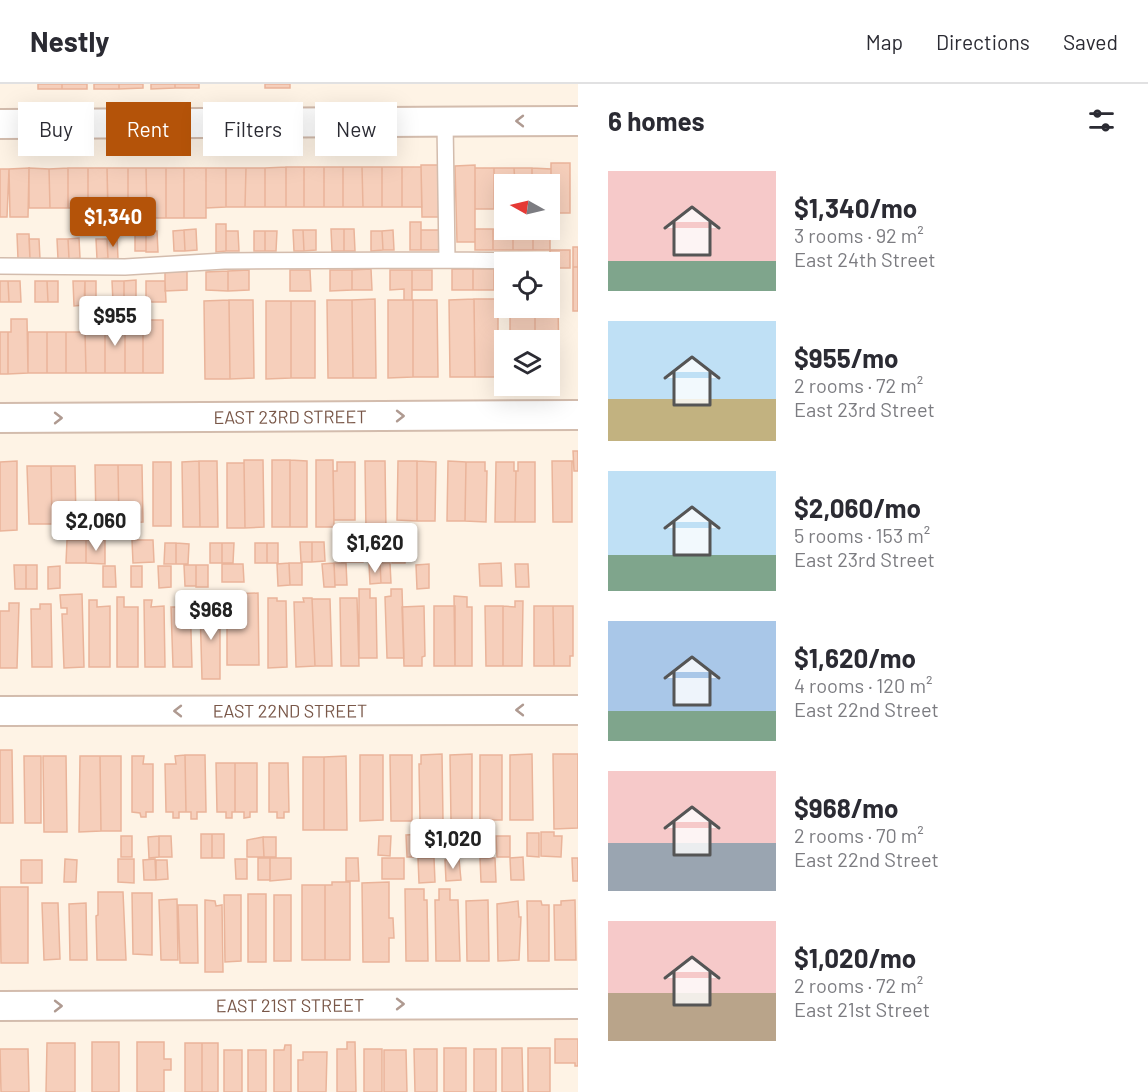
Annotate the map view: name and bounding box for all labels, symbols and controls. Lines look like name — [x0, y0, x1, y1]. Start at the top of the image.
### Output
text: Nestly — [30, 24, 109, 58]
text: Map — [866, 29, 903, 54]
text: Directions — [936, 29, 1030, 54]
text: Saved — [1063, 29, 1118, 54]
chip: Buy — [18, 102, 94, 156]
chip: Rent — [106, 102, 191, 156]
chip: Filters — [203, 102, 303, 156]
chip: New — [315, 102, 397, 156]
icon: filters — [1085, 104, 1118, 137]
text: 6 homes — [608, 105, 705, 136]
one-way arrow — [515, 115, 524, 127]
north arrow — [494, 174, 560, 240]
map controls — [494, 174, 560, 396]
text: $1,340/mo — [794, 192, 917, 223]
icon: home — [656, 195, 728, 267]
pin: $1,340 — [64, 197, 162, 248]
text: $1,340 — [84, 204, 142, 228]
text: 3 rooms · 92 m² — [794, 223, 924, 247]
text: East 24th Street — [794, 247, 936, 271]
button: locate — [494, 252, 560, 318]
pin: $955 — [79, 296, 151, 347]
text: $955 — [93, 303, 137, 327]
button: layers — [494, 330, 560, 396]
text: $955/mo — [794, 342, 898, 373]
icon: home — [656, 345, 728, 417]
text: 2 rooms · 72 m² — [794, 373, 923, 397]
text: East 23rd Street — [794, 397, 935, 421]
street label: EAST 23RD STREET — [213, 405, 367, 428]
one-way arrow — [396, 410, 405, 422]
one-way arrow — [54, 412, 63, 424]
text: $2,060/mo — [794, 492, 921, 523]
icon: home — [656, 495, 728, 567]
pin: $2,060 — [47, 501, 145, 552]
text: $2,060 — [66, 508, 126, 532]
pin: $1,620 — [326, 523, 424, 574]
text: 5 rooms · 153 m² — [794, 523, 930, 547]
text: $1,620 — [346, 530, 404, 554]
text: East 23rd Street — [794, 547, 935, 571]
pin: $968 — [175, 590, 247, 641]
text: $968 — [189, 597, 233, 621]
text: $1,620/mo — [794, 642, 916, 673]
icon: home — [656, 645, 728, 717]
text: 4 rooms · 120 m² — [794, 673, 932, 697]
text: East 22nd Street — [794, 697, 939, 721]
street label: EAST 22ND STREET — [213, 699, 367, 722]
one-way arrow — [515, 704, 524, 716]
one-way arrow — [173, 705, 182, 717]
text: $968/mo — [794, 792, 898, 823]
icon: home — [656, 795, 728, 867]
pin: $1,020 — [404, 819, 502, 870]
text: 2 rooms · 70 m² — [794, 823, 924, 847]
text: $1,020 — [424, 826, 482, 850]
text: East 22nd Street — [794, 847, 939, 871]
text: $1,020/mo — [794, 942, 916, 973]
icon: home — [656, 945, 728, 1017]
text: 2 rooms · 72 m² — [794, 973, 923, 997]
street label: EAST 21ST STREET — [216, 994, 364, 1016]
text: East 21st Street — [794, 997, 930, 1021]
one-way arrow — [396, 998, 405, 1010]
one-way arrow — [54, 1000, 63, 1012]

